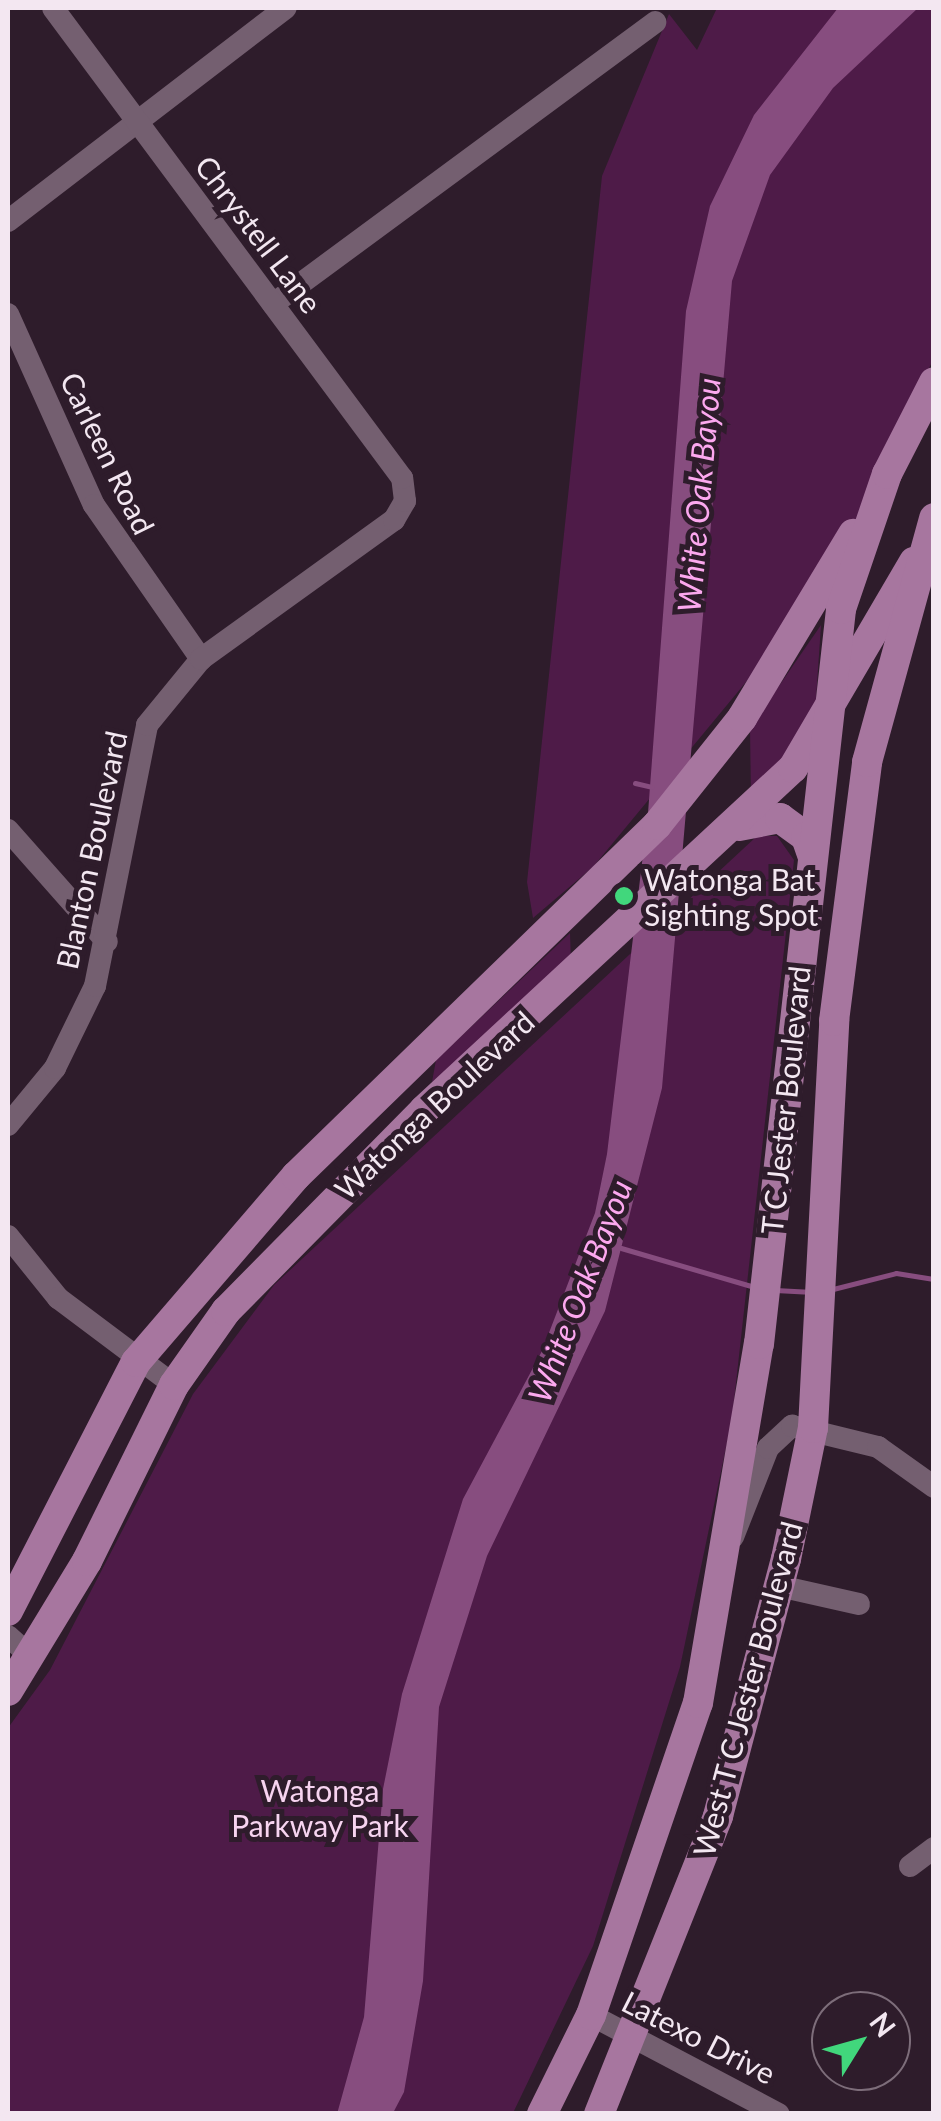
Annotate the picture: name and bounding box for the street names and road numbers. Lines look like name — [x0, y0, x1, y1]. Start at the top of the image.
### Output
street label: Chrystell Lane — [188, 148, 330, 320]
street label: Carleen Road — [53, 366, 163, 540]
street label: Blanton Boulevard — [48, 728, 134, 972]
street label: T C Jester Boulevard — [753, 963, 817, 1237]
street label: Watonga Boulevard — [327, 1003, 541, 1207]
street label: West T C Jester Boulevard — [685, 1516, 809, 1862]
street label: Latexo Drive — [616, 1983, 782, 2091]

